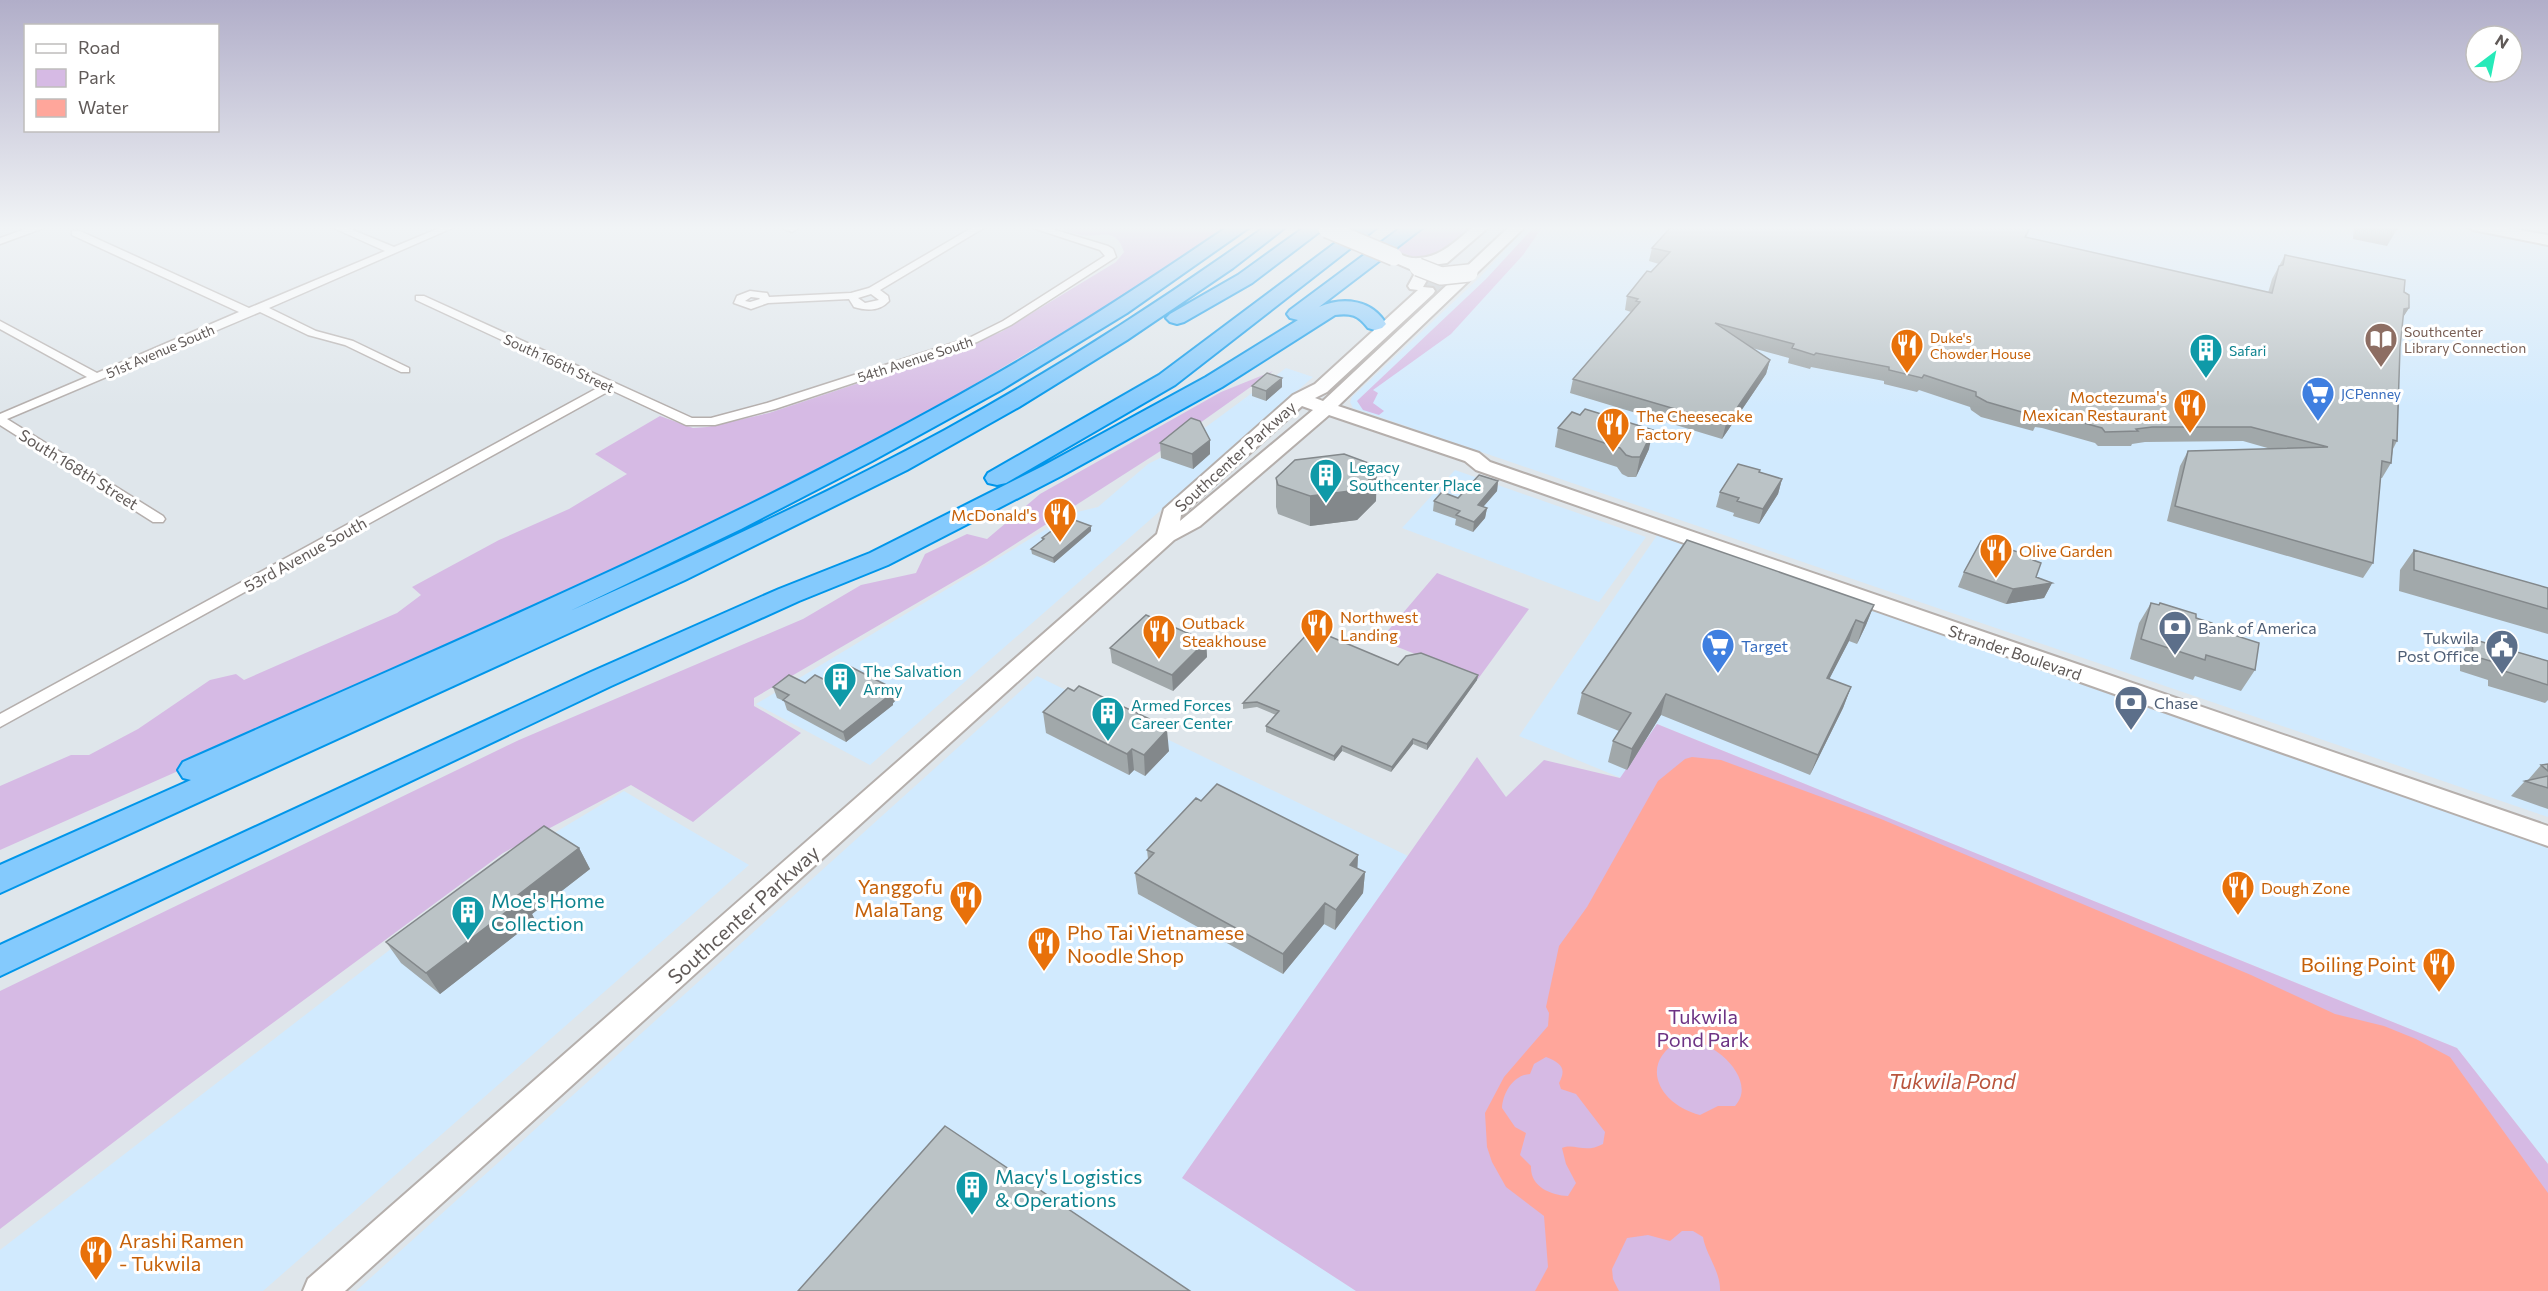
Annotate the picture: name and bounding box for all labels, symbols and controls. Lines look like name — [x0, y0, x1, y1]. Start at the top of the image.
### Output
legend — [24, 24, 219, 132]
north arrow — [2464, 24, 2524, 84]
text: N — [2492, 30, 2512, 52]
text: Road — [78, 36, 120, 58]
text: Park — [78, 66, 116, 88]
text: Water — [78, 96, 129, 118]
street label: 51st Avenue South — [103, 320, 217, 382]
library icon: Southcenter Library Connection — [2363, 321, 2399, 368]
place label: Southcenter Library Connection — [2404, 323, 2526, 356]
restaurant icon: Duke's Chowder House — [1889, 327, 1925, 374]
place label: Duke's Chowder House — [1930, 329, 2031, 362]
street label: South 166th Street — [501, 330, 617, 396]
street label: 54th Avenue South — [855, 332, 975, 386]
building icon: Safari — [2188, 332, 2224, 379]
place label: Safari — [2229, 342, 2266, 359]
supermarket icon: JCPenney — [2300, 375, 2336, 422]
place label: JCPenney — [2341, 385, 2401, 402]
place label: Moctezuma's Mexican Restaurant — [2022, 387, 2167, 424]
restaurant icon: Moctezuma's Mexican Restaurant — [2172, 387, 2208, 434]
street label: Southcenter Parkway — [1171, 397, 1299, 515]
restaurant icon: The Cheesecake Factory — [1595, 406, 1631, 453]
place label: The Cheesecake Factory — [1636, 406, 1753, 443]
street label: South 168th Street — [16, 425, 142, 514]
building icon: Legacy Southcenter Place — [1308, 457, 1344, 504]
place label: Legacy Southcenter Place — [1349, 457, 1481, 494]
restaurant icon: McDonald's — [1042, 496, 1078, 543]
place label: McDonald's — [951, 505, 1037, 524]
street label: 53rd Avenue South — [241, 513, 369, 595]
restaurant icon: Olive Garden — [1978, 532, 2014, 579]
place label: Olive Garden — [2019, 541, 2113, 560]
restaurant icon: Northwest Landing — [1299, 607, 1335, 654]
place label: Northwest Landing — [1340, 607, 1419, 644]
bank icon: Bank of America — [2157, 609, 2193, 656]
restaurant icon: Outback Steakhouse — [1141, 613, 1177, 660]
place label: Outback Steakhouse — [1182, 613, 1267, 650]
place label: Bank of America — [2198, 618, 2317, 637]
street label: Strander Boulevard — [1946, 620, 2084, 684]
supermarket icon: Target — [1700, 627, 1736, 674]
place label: Tukwila Post Office — [2397, 628, 2479, 665]
public building icon: Tukwila Post Office — [2484, 628, 2520, 675]
place label: Target — [1741, 636, 1788, 655]
building icon: The Salvation Army — [822, 661, 858, 708]
place label: The Salvation Army — [863, 661, 962, 698]
bank icon: Chase — [2113, 684, 2149, 731]
place label: Chase — [2154, 693, 2198, 712]
building icon: Armed Forces Career Center — [1090, 695, 1126, 742]
place label: Armed Forces Career Center — [1131, 695, 1233, 732]
street label: Southcenter Parkway — [662, 840, 824, 988]
restaurant icon: Dough Zone — [2220, 869, 2256, 916]
place label: Yanggofu MalaTang — [854, 874, 943, 921]
place label: Dough Zone — [2261, 878, 2350, 897]
restaurant icon: Yanggofu MalaTang — [948, 879, 984, 926]
place label: Moe's Home Collection — [491, 888, 605, 935]
building icon: Moe's Home Collection — [450, 894, 486, 941]
place label: Pho Tai Vietnamese Noodle Shop — [1067, 920, 1244, 967]
restaurant icon: Pho Tai Vietnamese Noodle Shop — [1026, 925, 1062, 972]
restaurant icon: Boiling Point — [2421, 946, 2457, 993]
place label: Boiling Point — [2301, 952, 2416, 976]
park label: Tukwila Pond Park — [1657, 1004, 1750, 1051]
water label: Tukwila Pond — [1889, 1068, 2016, 1093]
place label: Macy's Logistics & Operations — [995, 1164, 1142, 1211]
building icon: Macy's Logistics & Operations — [954, 1169, 990, 1216]
place label: Arashi Ramen - Tukwila — [119, 1228, 244, 1275]
restaurant icon: Arashi Ramen - Tukwila — [78, 1234, 114, 1281]

